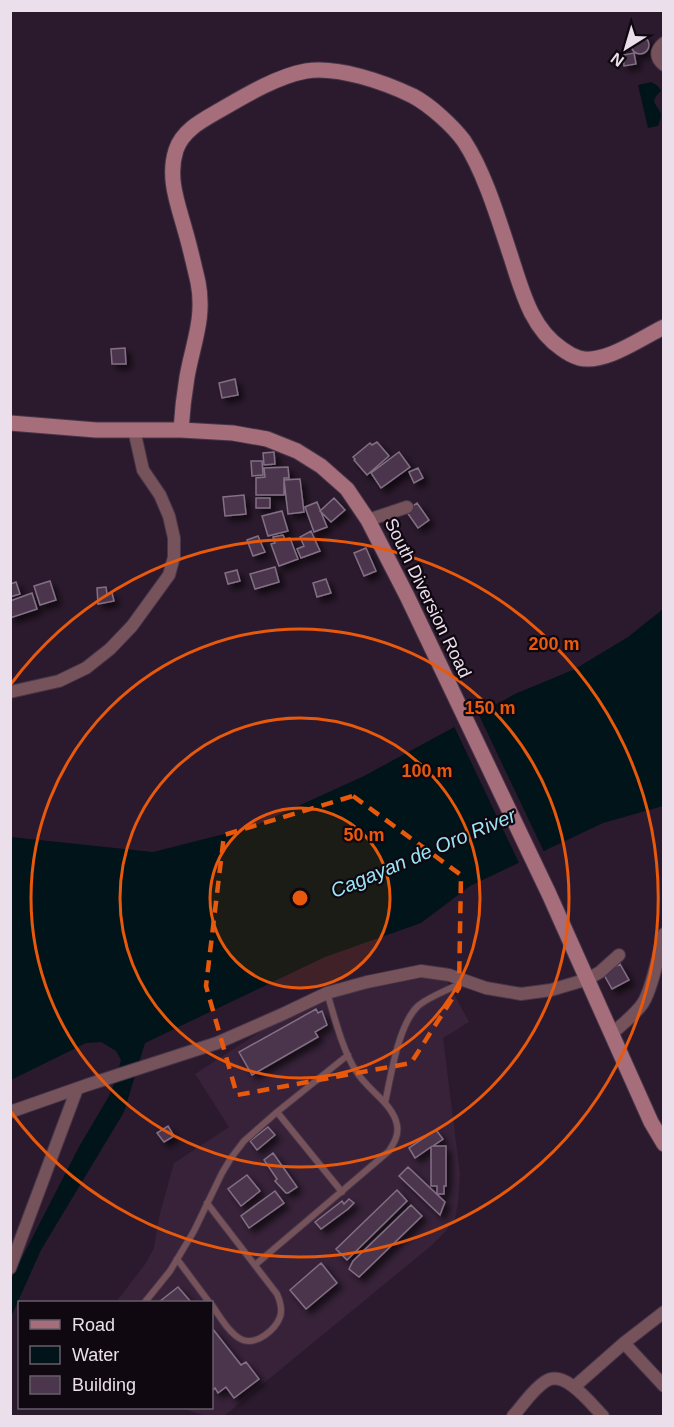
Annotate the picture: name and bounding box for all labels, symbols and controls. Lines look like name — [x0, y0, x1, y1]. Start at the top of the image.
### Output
north arrow — [596, 18, 656, 78]
text: N — [608, 49, 627, 70]
street label: South Diversion Road — [381, 515, 475, 681]
text: 200 m — [528, 634, 580, 654]
text: 150 m — [464, 698, 516, 718]
text: 100 m — [401, 761, 453, 781]
water label: Cagayan de Oro River — [327, 803, 520, 902]
text: 50 m — [343, 825, 385, 845]
centre of rings — [290, 888, 310, 908]
legend — [18, 1301, 213, 1409]
text: Road — [72, 1315, 115, 1335]
text: Water — [72, 1345, 119, 1365]
text: Building — [72, 1375, 136, 1395]

